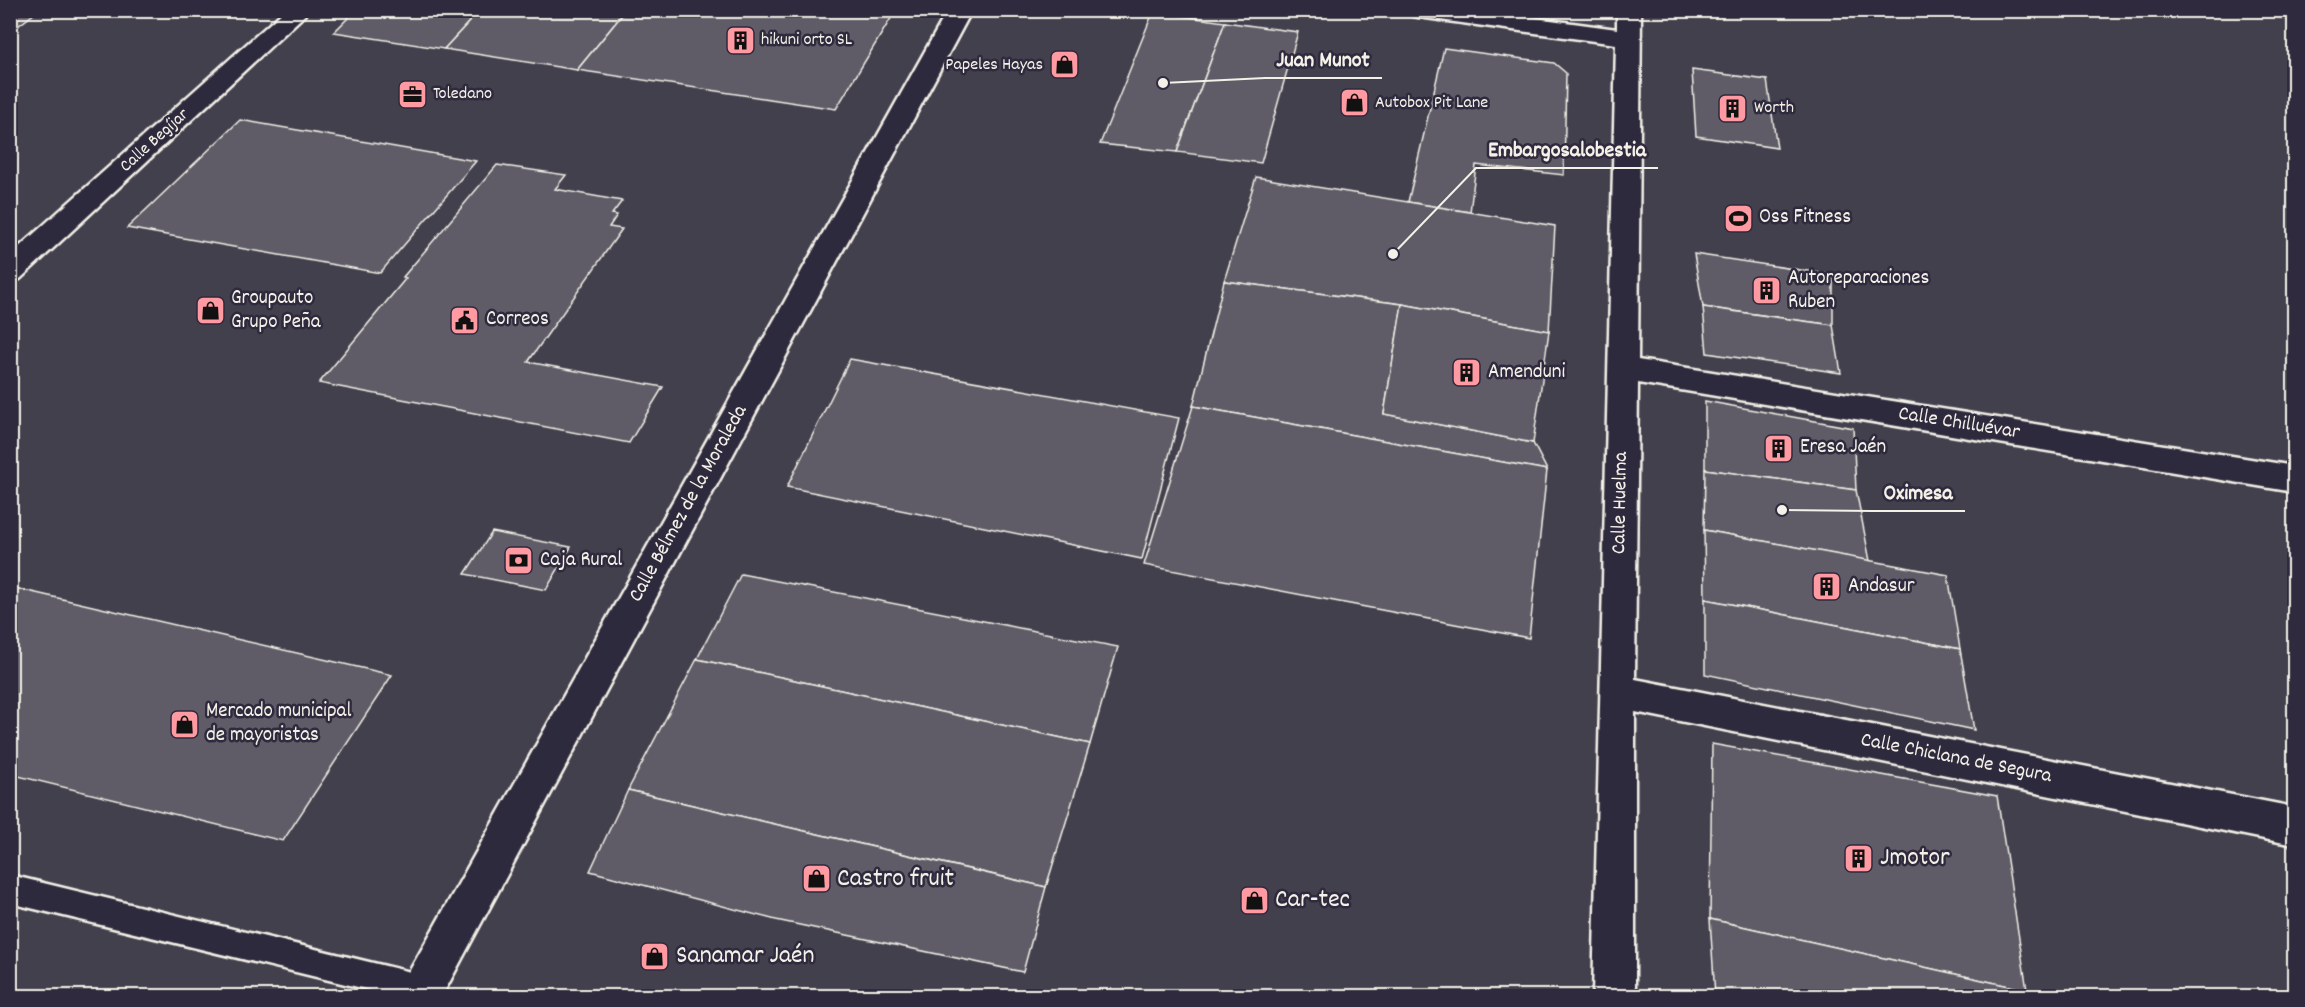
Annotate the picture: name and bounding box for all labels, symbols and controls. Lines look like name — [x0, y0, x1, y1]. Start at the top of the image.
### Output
building icon: hikuni orto SL — [724, 24, 756, 56]
place label: hikuni orto SL — [761, 28, 853, 53]
callout: Juan Munot — [1265, 38, 1382, 78]
text: Juan Munot — [1276, 46, 1371, 77]
shop icon: Papeles Hayas — [1048, 49, 1080, 81]
place label: Papeles Hayas — [945, 53, 1043, 78]
office icon: Toledano — [396, 78, 428, 110]
place label: Toledano — [433, 82, 492, 107]
shop icon: Autobox Pit Lane — [1338, 87, 1370, 119]
place label: Autobox Pit Lane — [1375, 91, 1488, 116]
building icon: Worth — [1717, 92, 1749, 124]
place label: Worth — [1754, 96, 1794, 121]
street label: Calle Begíjar — [115, 103, 195, 179]
callout: Embargosalobestia — [1476, 128, 1658, 168]
text: Embargosalobestia — [1488, 136, 1647, 167]
sports icon: Oss Fitness — [1722, 202, 1754, 234]
place label: Oss Fitness — [1759, 203, 1851, 233]
place label: Autoreparaciones Ruben — [1788, 264, 1929, 318]
building icon: Autoreparaciones Ruben — [1751, 275, 1783, 307]
place label: Groupauto Grupo Peña — [231, 284, 322, 338]
shop icon: Groupauto Grupo Peña — [194, 295, 226, 327]
public building icon: Correos — [449, 304, 481, 336]
place label: Correos — [486, 305, 549, 335]
building icon: Amenduni — [1451, 357, 1483, 389]
place label: Amenduni — [1488, 358, 1565, 388]
street label: Calle Bélmez de la Moraleda — [622, 399, 756, 608]
street label: Calle Chilluévar — [1896, 400, 2022, 448]
building icon: Eresa Jaén — [1763, 432, 1795, 464]
place label: Eresa Jaén — [1800, 433, 1886, 463]
street label: Calle Huelma — [1605, 450, 1637, 555]
callout: Oximesa — [1872, 471, 1965, 511]
text: Oximesa — [1883, 479, 1953, 510]
bank icon: Caja Rural — [503, 545, 535, 577]
place label: Caja Rural — [540, 546, 622, 576]
building icon: Andasur — [1811, 571, 1843, 603]
place label: Andasur — [1848, 572, 1915, 602]
place label: Mercado municipal de mayoristas — [206, 697, 351, 751]
shop icon: Mercado municipal de mayoristas — [169, 708, 201, 740]
street label: Calle Chiclana de Segura — [1858, 726, 2055, 792]
place label: Jmotor — [1880, 840, 1950, 877]
building icon: Jmotor — [1843, 842, 1875, 874]
place label: Castro fruit — [837, 861, 955, 898]
shop icon: Castro fruit — [800, 863, 832, 895]
place label: Car-tec — [1275, 882, 1350, 919]
shop icon: Car-tec — [1238, 884, 1270, 916]
place label: Sanamar Jaén — [676, 938, 814, 975]
shop icon: Sanamar Jaén — [639, 940, 671, 972]

